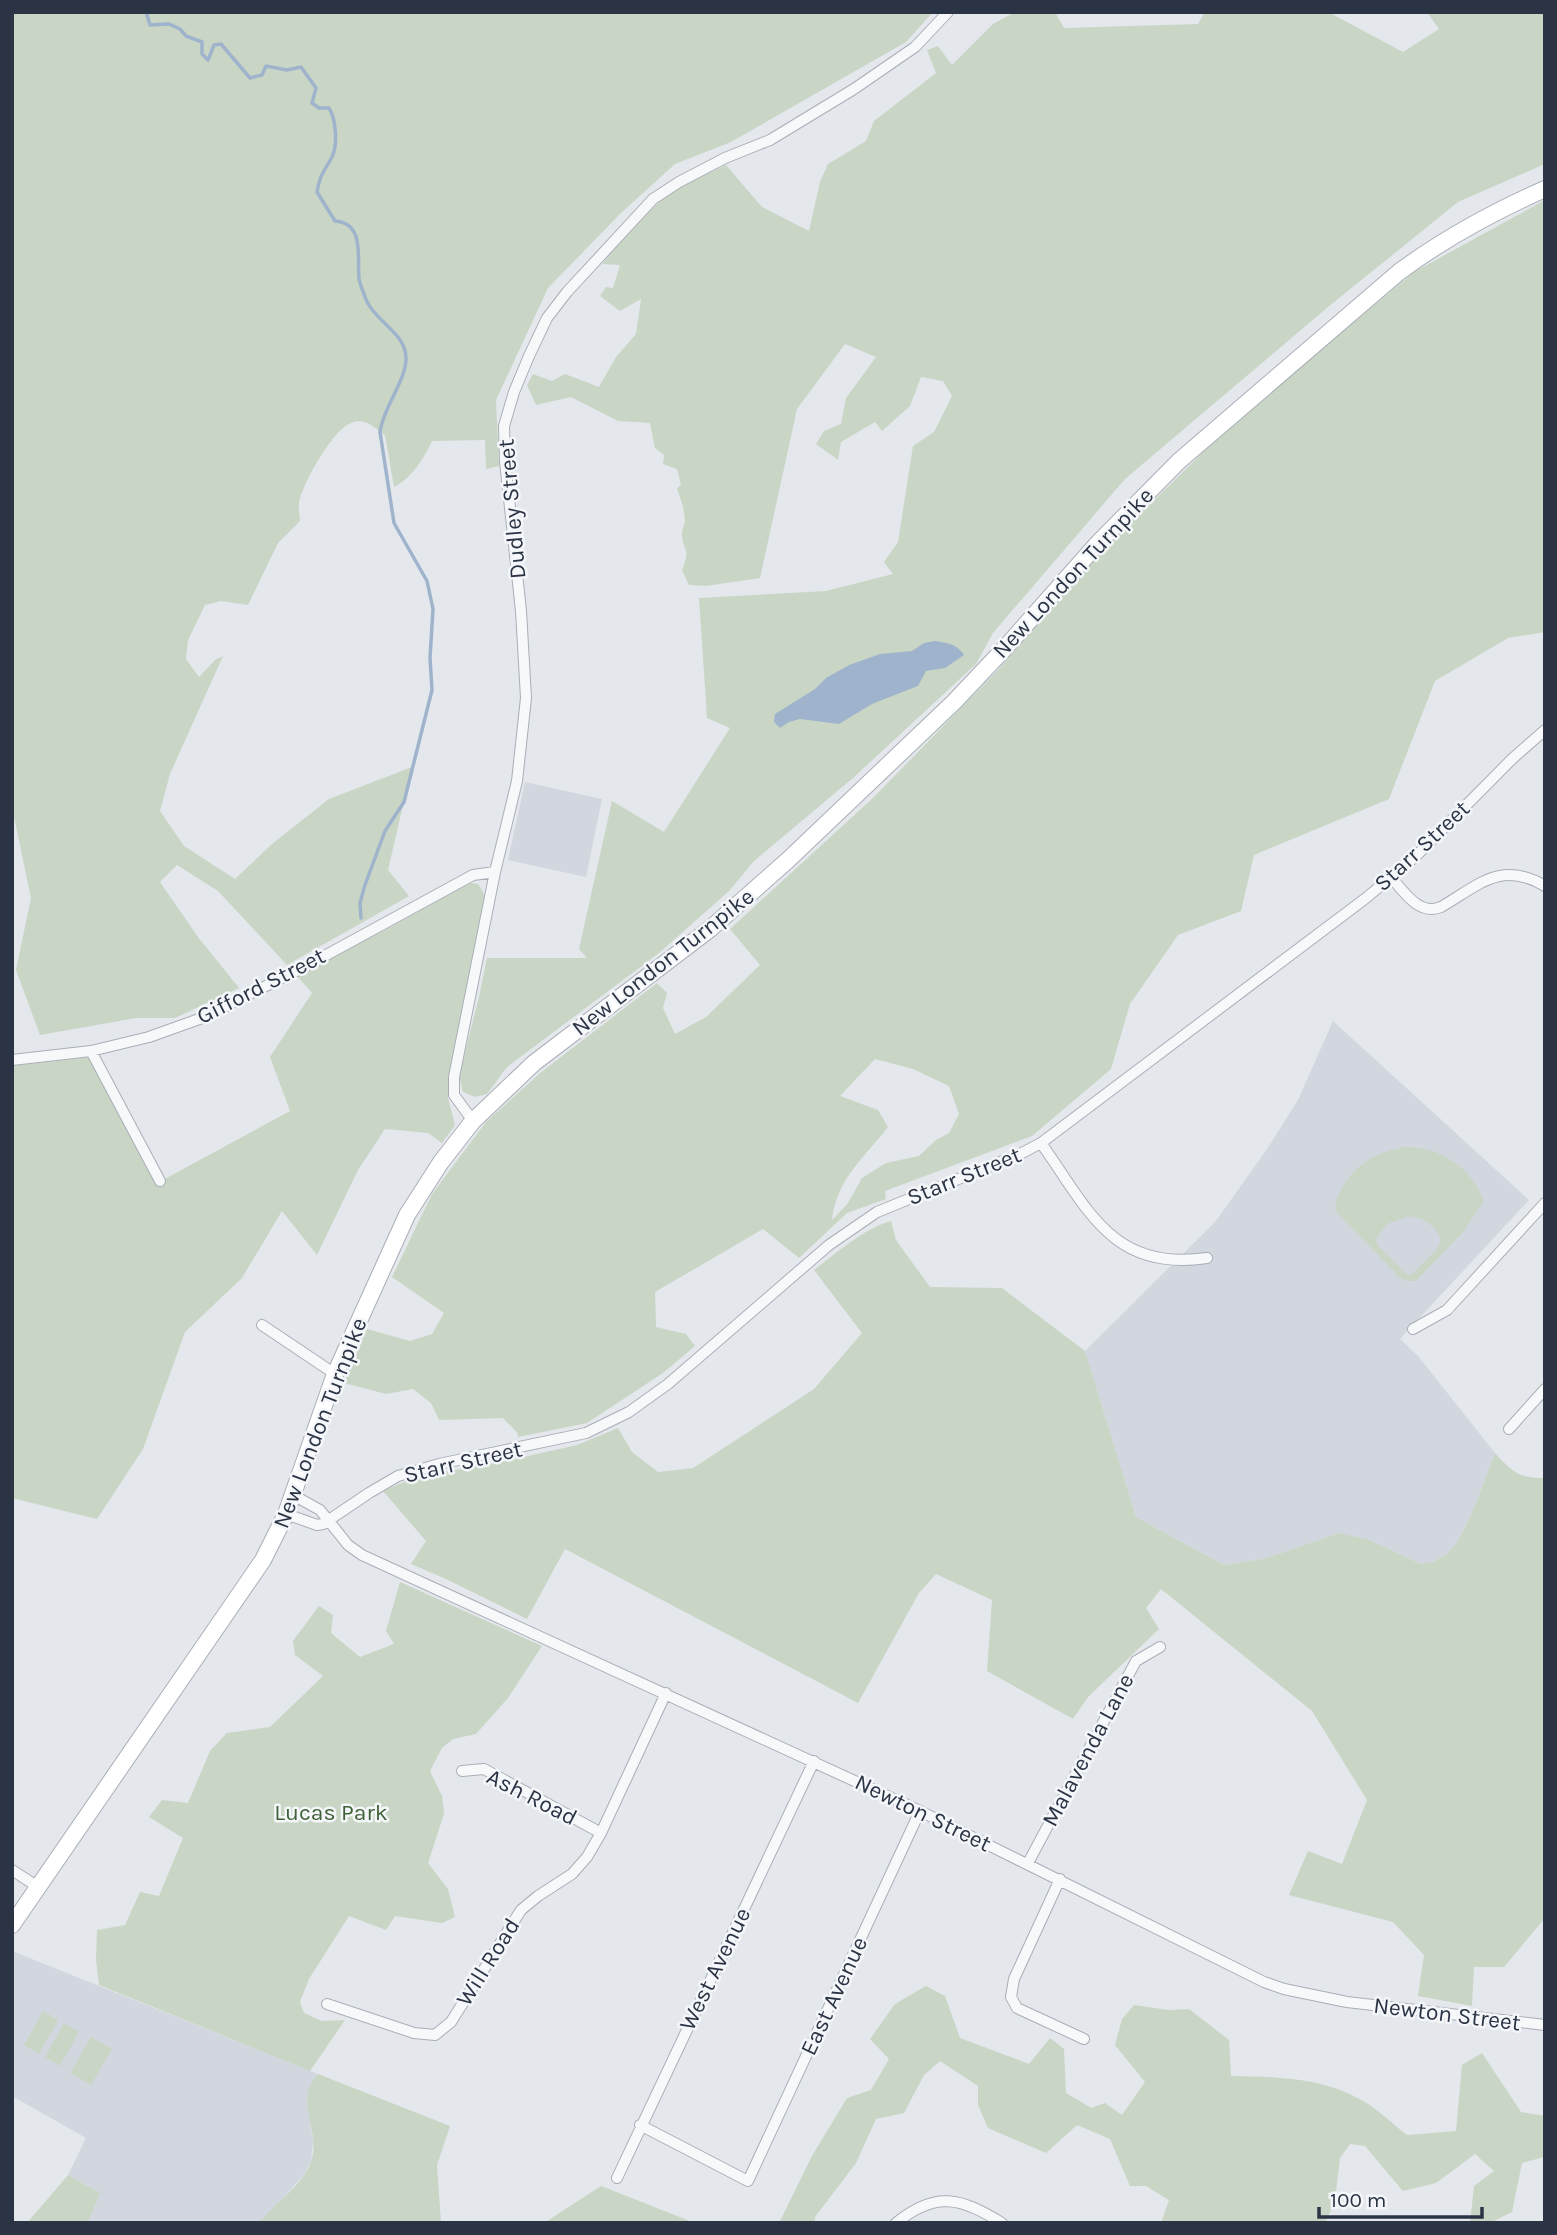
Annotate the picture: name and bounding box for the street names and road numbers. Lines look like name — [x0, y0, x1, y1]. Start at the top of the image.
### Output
street label: Dudley Street — [492, 438, 532, 580]
street label: New London Turnpike — [987, 482, 1159, 664]
street label: Starr Street — [1369, 795, 1476, 897]
street label: New London Turnpike — [567, 883, 759, 1041]
street label: Gifford Street — [192, 942, 330, 1030]
street label: Starr Street — [903, 1141, 1025, 1211]
street label: New London Turnpike — [267, 1314, 373, 1532]
street label: Starr Street — [401, 1435, 525, 1489]
street label: Malavenda Lane — [1036, 1669, 1140, 1831]
street label: Ash Road — [482, 1763, 582, 1831]
street label: Newton Street — [851, 1768, 996, 1858]
street label: West Avenue — [674, 1903, 756, 2035]
street label: Will Road — [450, 1913, 526, 2011]
street label: East Avenue — [795, 1933, 873, 2059]
street label: Newton Street — [1372, 1992, 1522, 2036]

